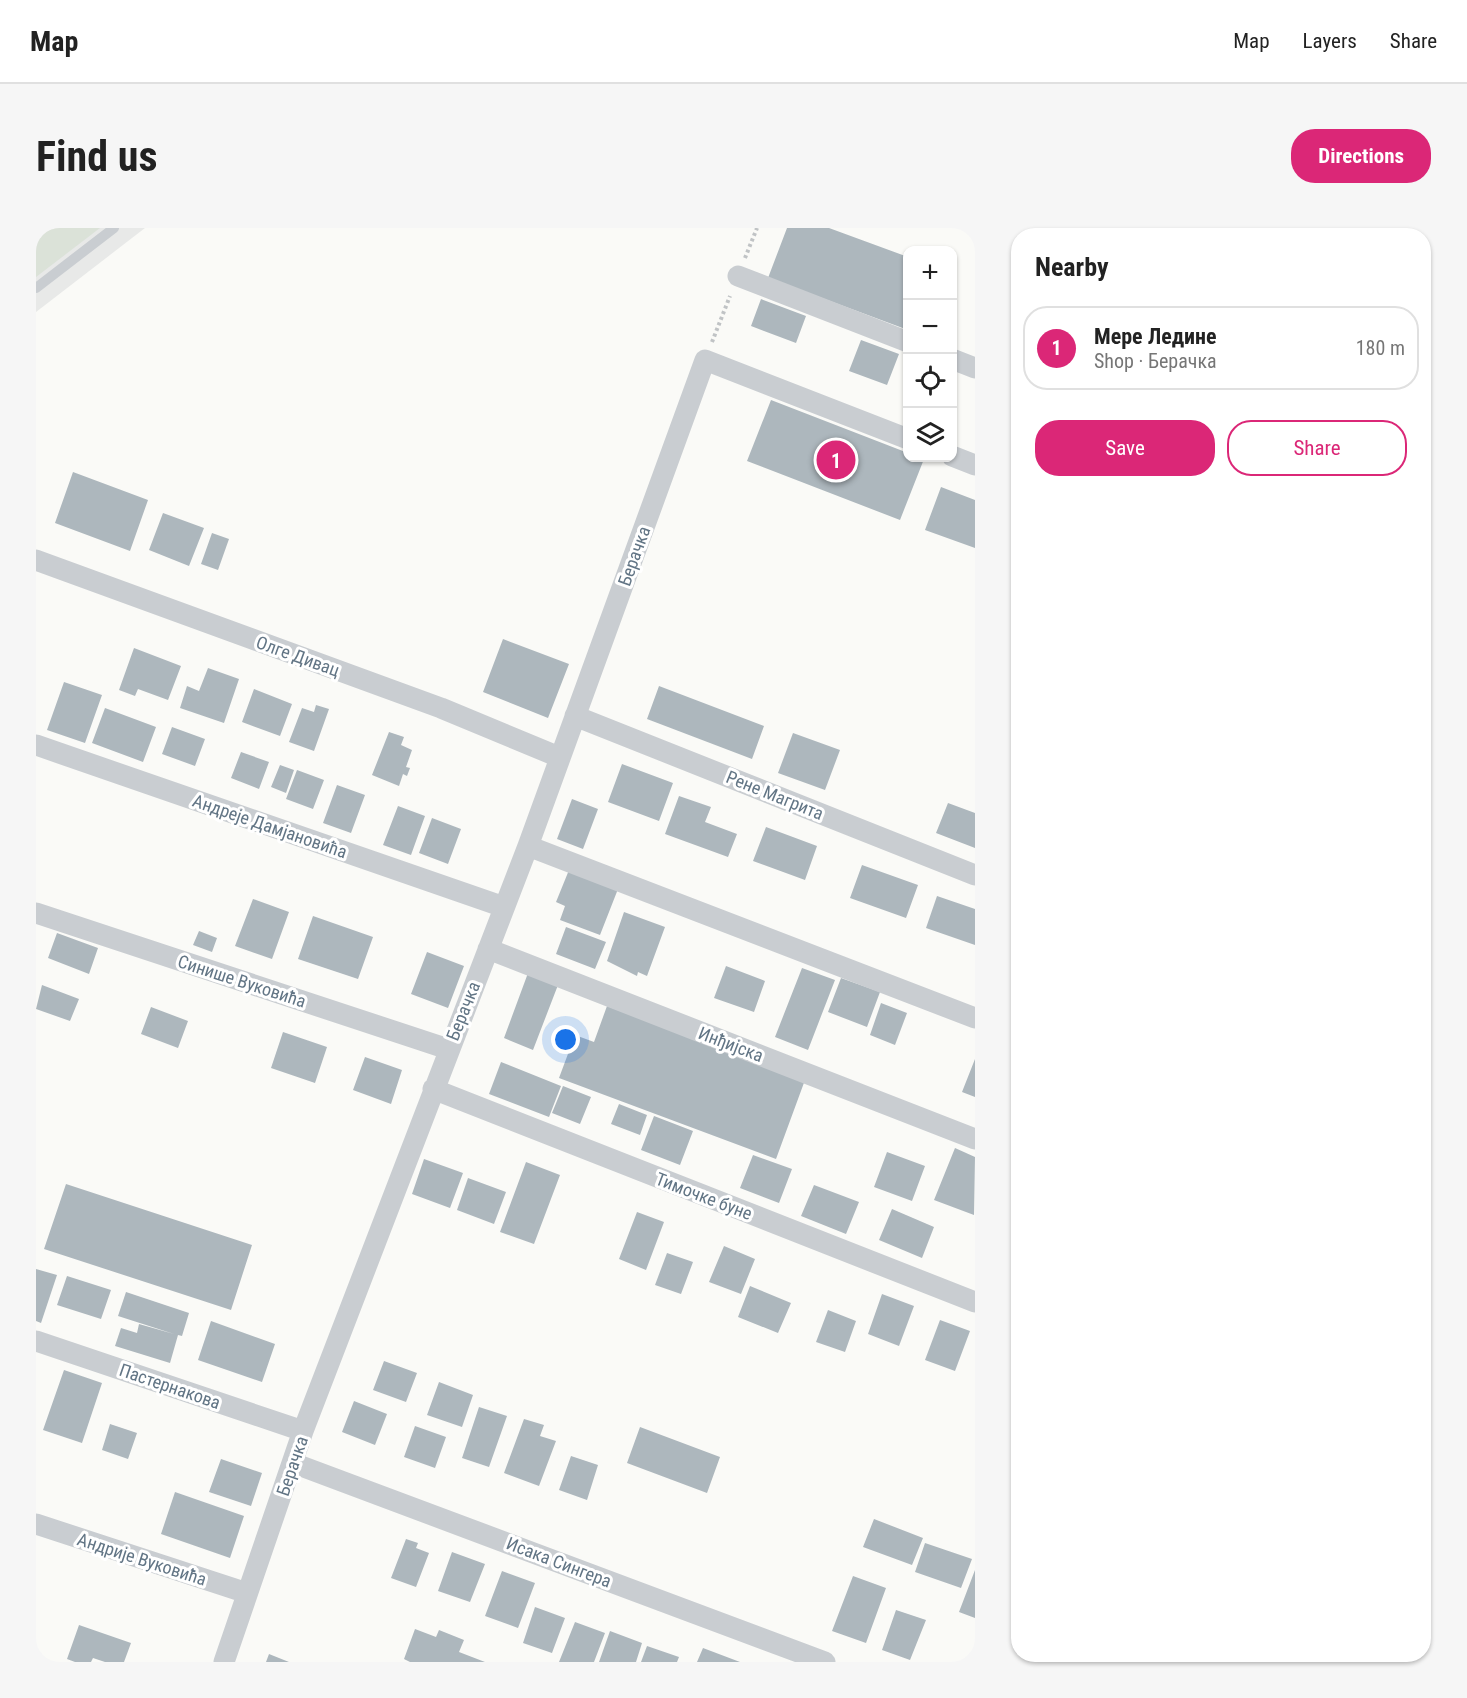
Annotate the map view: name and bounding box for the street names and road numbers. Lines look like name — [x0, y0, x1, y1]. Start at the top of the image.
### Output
street label: Берачка — [614, 523, 654, 589]
street label: Олге Дивац — [253, 631, 343, 681]
street label: Рене Магрита — [723, 766, 827, 824]
street label: Андреје Дамјановића — [190, 790, 350, 862]
street label: Синише Вуковића — [175, 950, 309, 1012]
street label: Берачка — [442, 978, 484, 1044]
street label: Инђијска — [696, 1022, 766, 1066]
street label: Тимочке буне — [653, 1168, 755, 1224]
street label: Пастернакова — [117, 1359, 223, 1413]
street label: Берачка — [272, 1433, 312, 1499]
street label: Андрије Вуковића — [75, 1528, 209, 1590]
street label: Исака Сингера — [504, 1532, 614, 1592]

